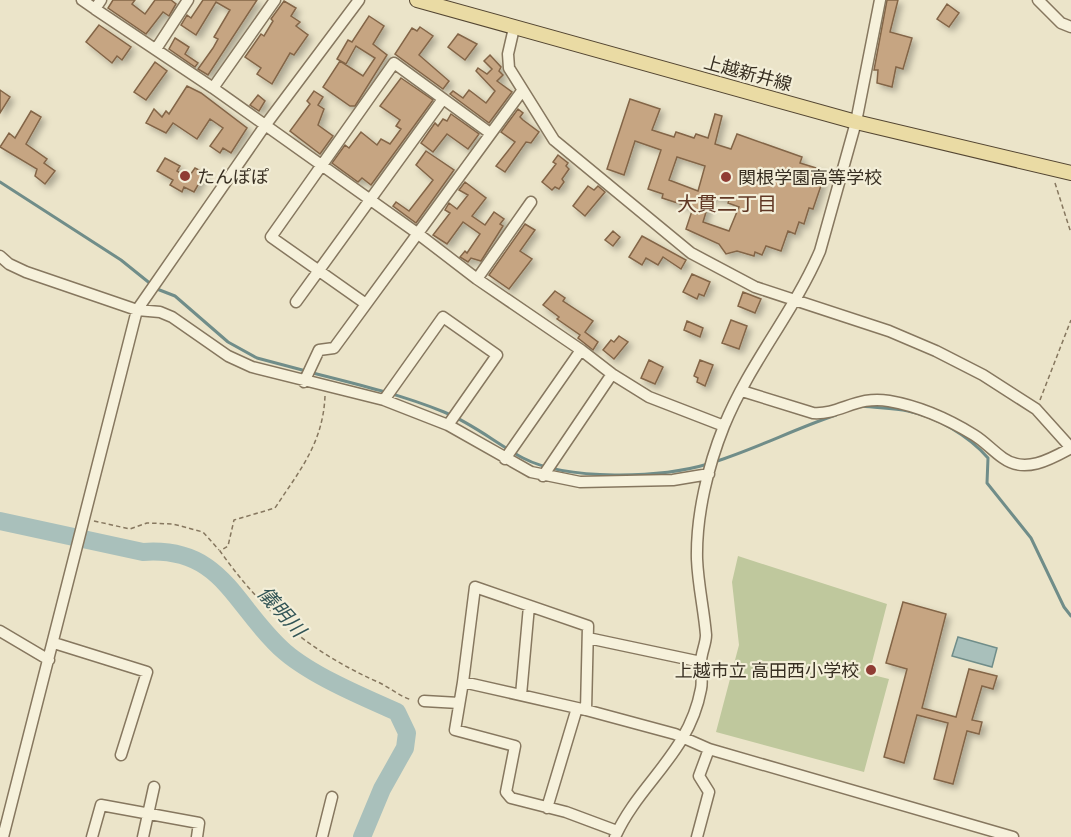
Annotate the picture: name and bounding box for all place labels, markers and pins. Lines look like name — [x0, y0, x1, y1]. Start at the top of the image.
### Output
place label: たんぽぽ — [197, 165, 269, 188]
place label: 関根学園高等学校 — [738, 166, 882, 189]
marker: たんぽぽ — [178, 169, 192, 183]
marker: 関根学園高等学校 — [719, 170, 733, 184]
place label: 上越市立 高田西小学校 — [675, 659, 859, 682]
marker: 上越市立 高田西小学校 — [864, 663, 878, 677]

